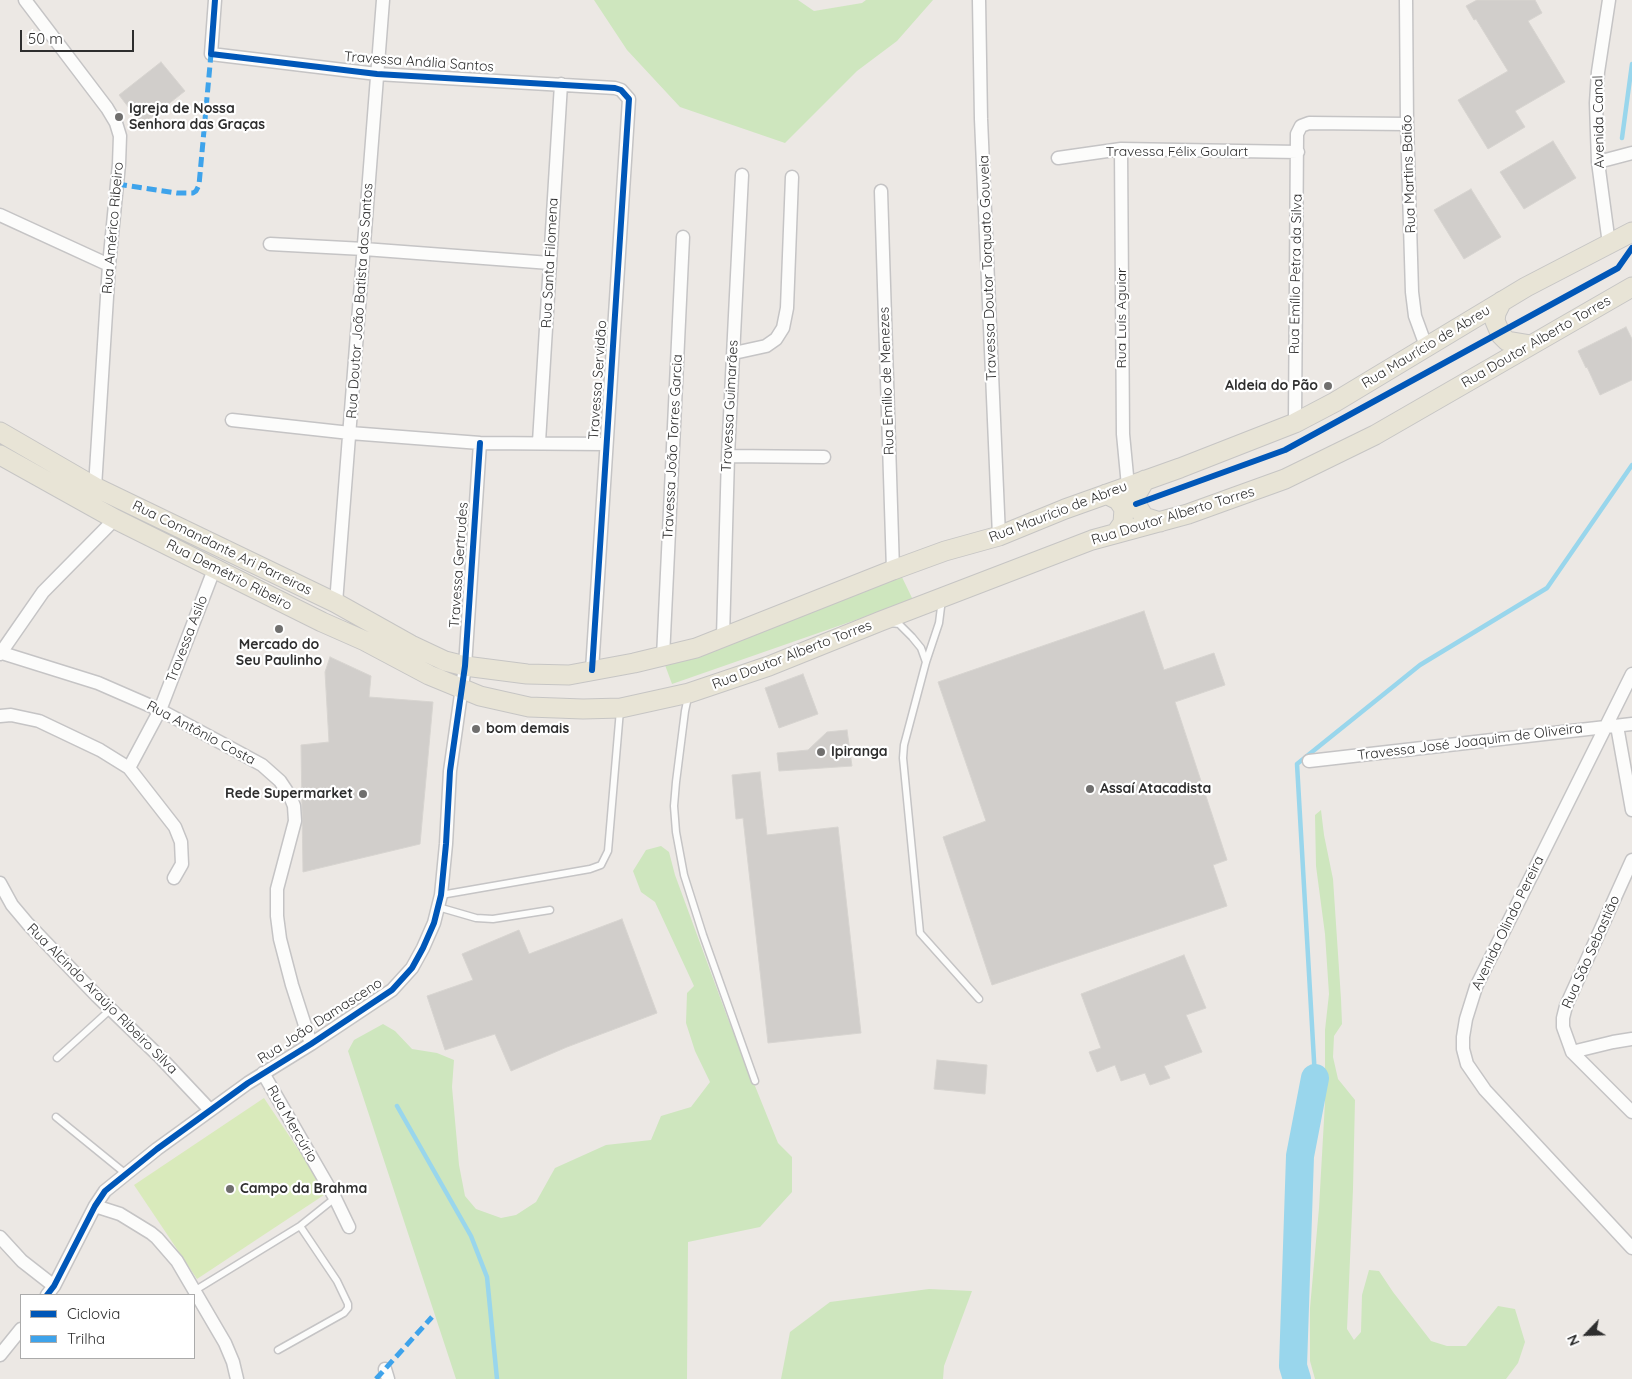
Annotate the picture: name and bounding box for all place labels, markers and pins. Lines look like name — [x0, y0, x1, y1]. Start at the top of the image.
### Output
place label: Igreja de Nossa Senhora das Graças — [129, 101, 265, 134]
marker: Igreja de Nossa Senhora das Graças — [113, 111, 125, 123]
place label: Aldeia do Pão — [1225, 378, 1318, 394]
marker: Aldeia do Pão — [1322, 380, 1334, 392]
marker: Mercado do Seu Paulinho — [273, 623, 285, 635]
place label: Mercado do Seu Paulinho — [236, 637, 322, 670]
place label: bom demais — [486, 721, 569, 737]
marker: bom demais — [470, 723, 482, 735]
place label: Ipiranga — [831, 744, 888, 760]
marker: Ipiranga — [815, 746, 827, 758]
place label: Assaí Atacadista — [1100, 781, 1211, 797]
marker: Assaí Atacadista — [1084, 783, 1096, 795]
place label: Rede Supermarket — [225, 786, 353, 802]
marker: Rede Supermarket — [357, 788, 369, 800]
place label: Campo da Brahma — [240, 1181, 367, 1197]
marker: Campo da Brahma — [224, 1183, 236, 1195]

